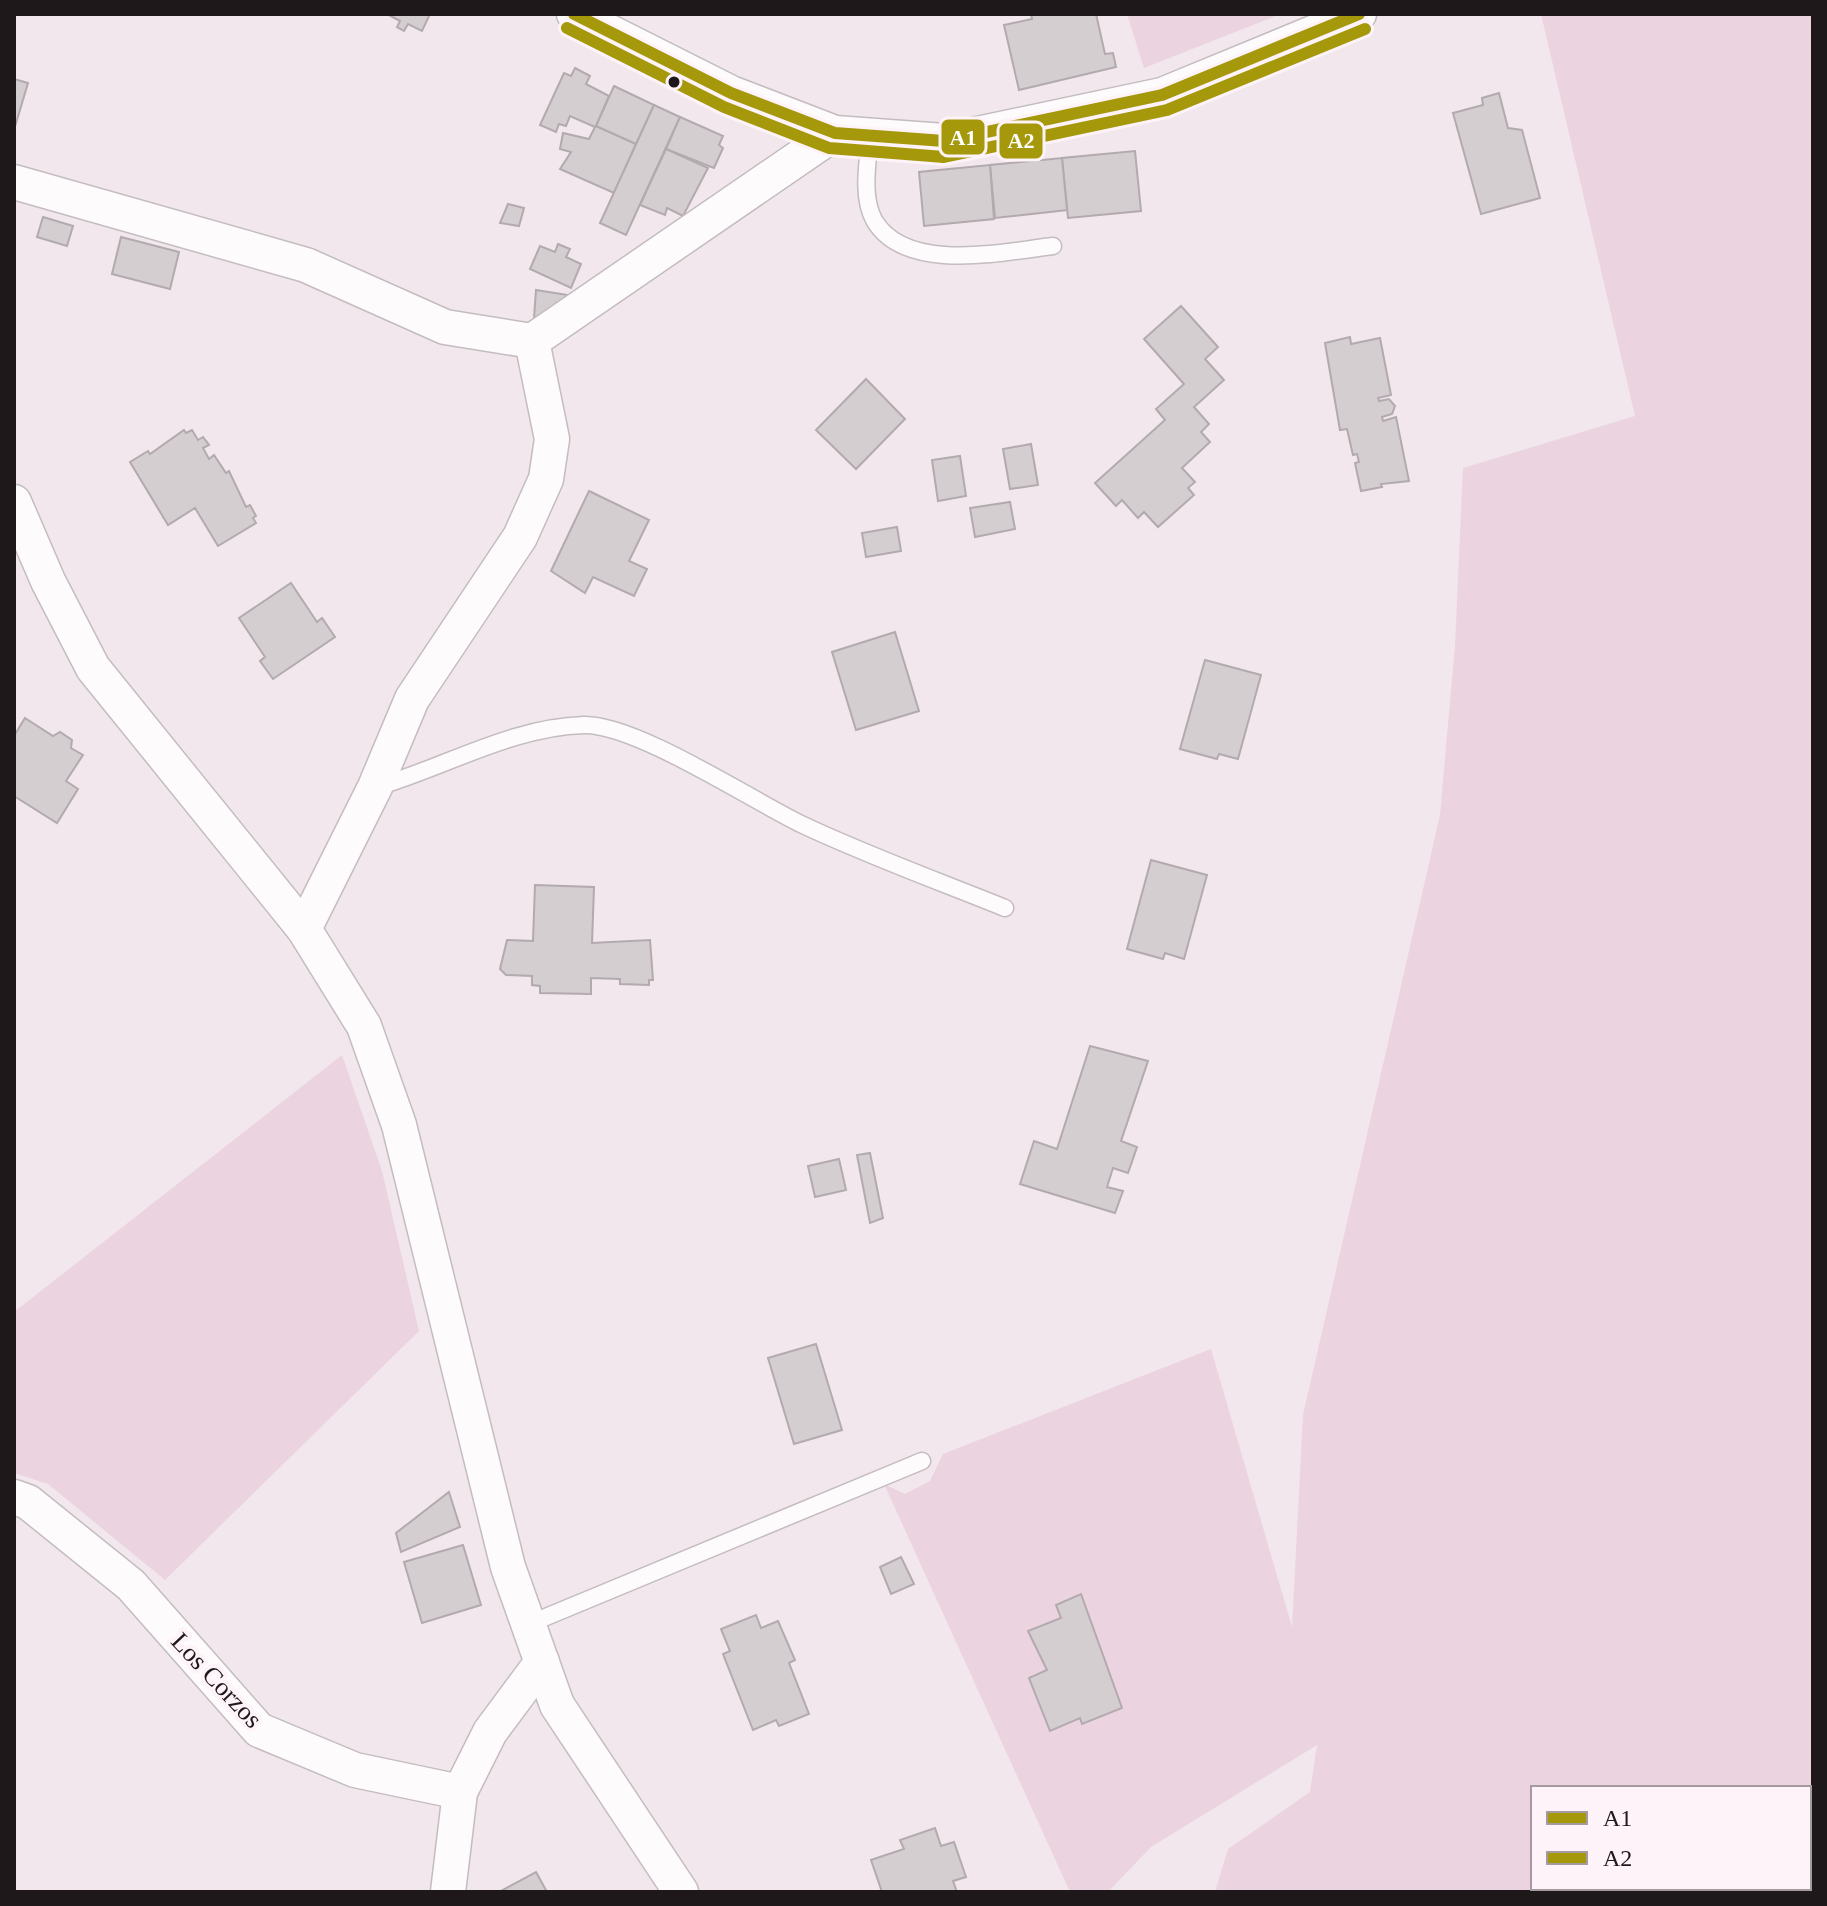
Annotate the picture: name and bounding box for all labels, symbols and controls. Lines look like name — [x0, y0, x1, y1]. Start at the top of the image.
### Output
unlabelled marker — [666, 74, 682, 90]
line badge: A1 — [940, 118, 986, 156]
line badge: A2 — [998, 122, 1044, 160]
text: A1 — [950, 125, 976, 150]
text: A2 — [1008, 128, 1034, 153]
street label: Los Corzos — [165, 1627, 268, 1734]
legend — [1531, 1786, 1811, 1890]
text: A1 — [1603, 1805, 1632, 1831]
text: A2 — [1603, 1845, 1632, 1871]

